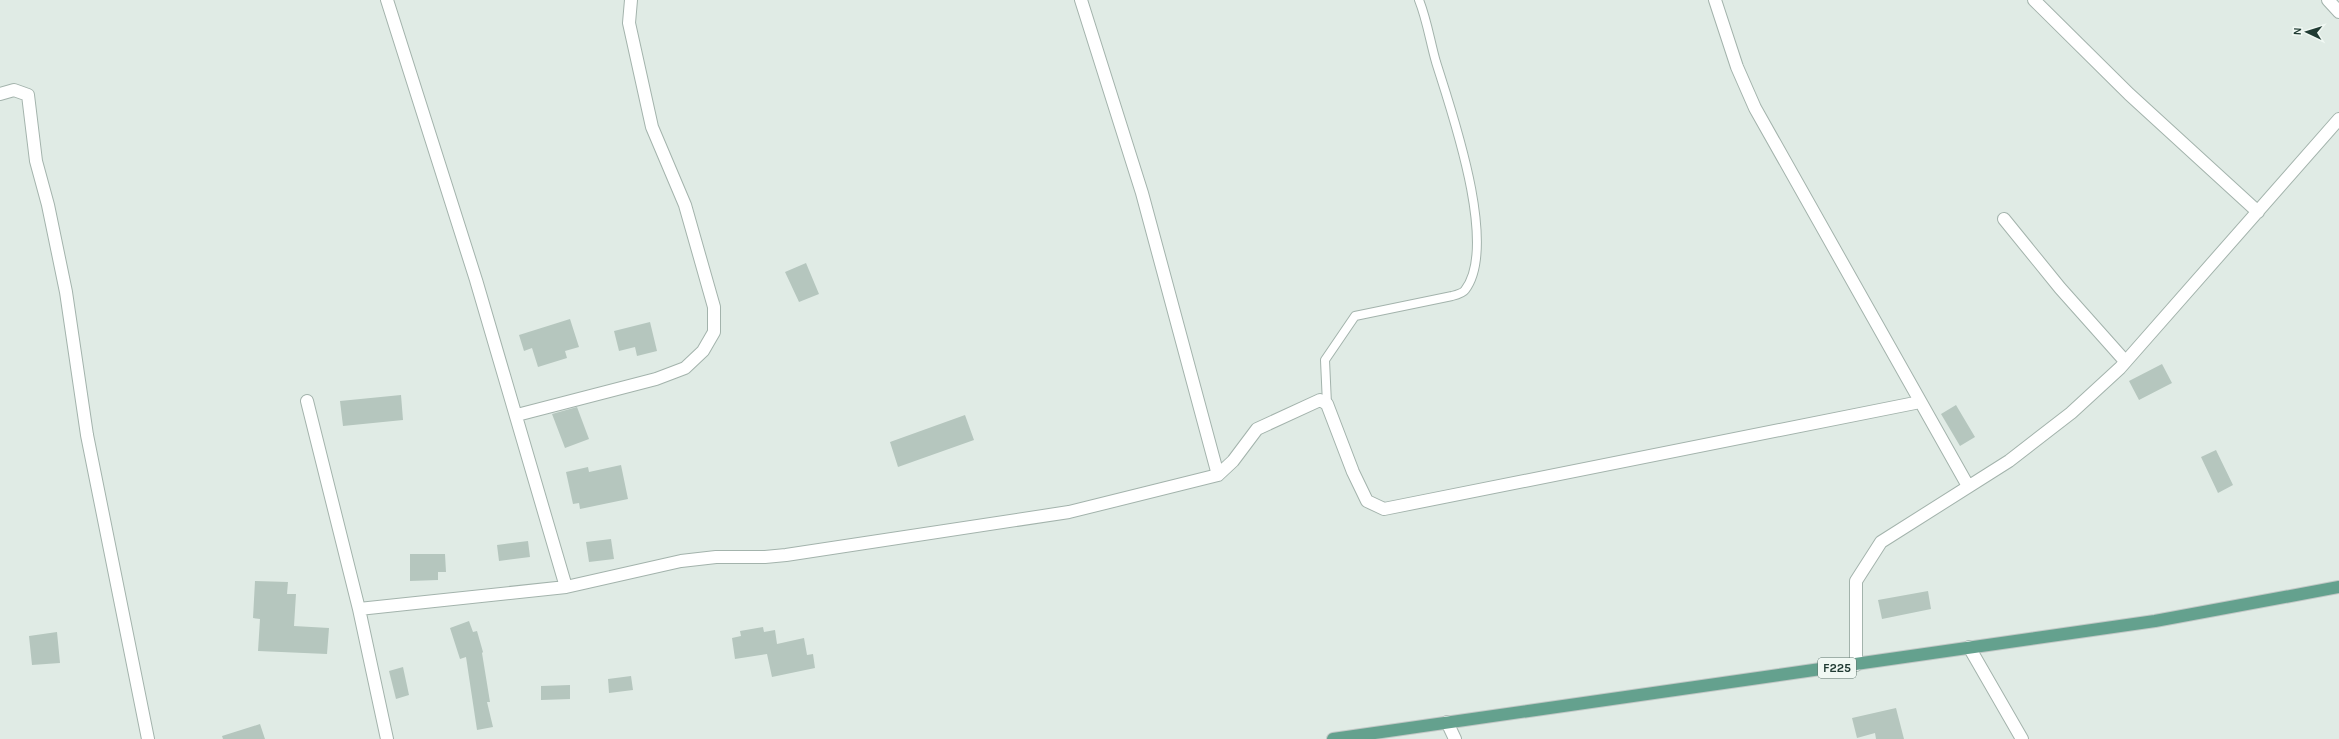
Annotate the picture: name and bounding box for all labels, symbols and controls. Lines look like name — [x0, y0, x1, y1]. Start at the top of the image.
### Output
north arrow — [2287, 12, 2327, 52]
text: N — [2291, 27, 2304, 36]
road number: F225 — [1818, 658, 1856, 678]

